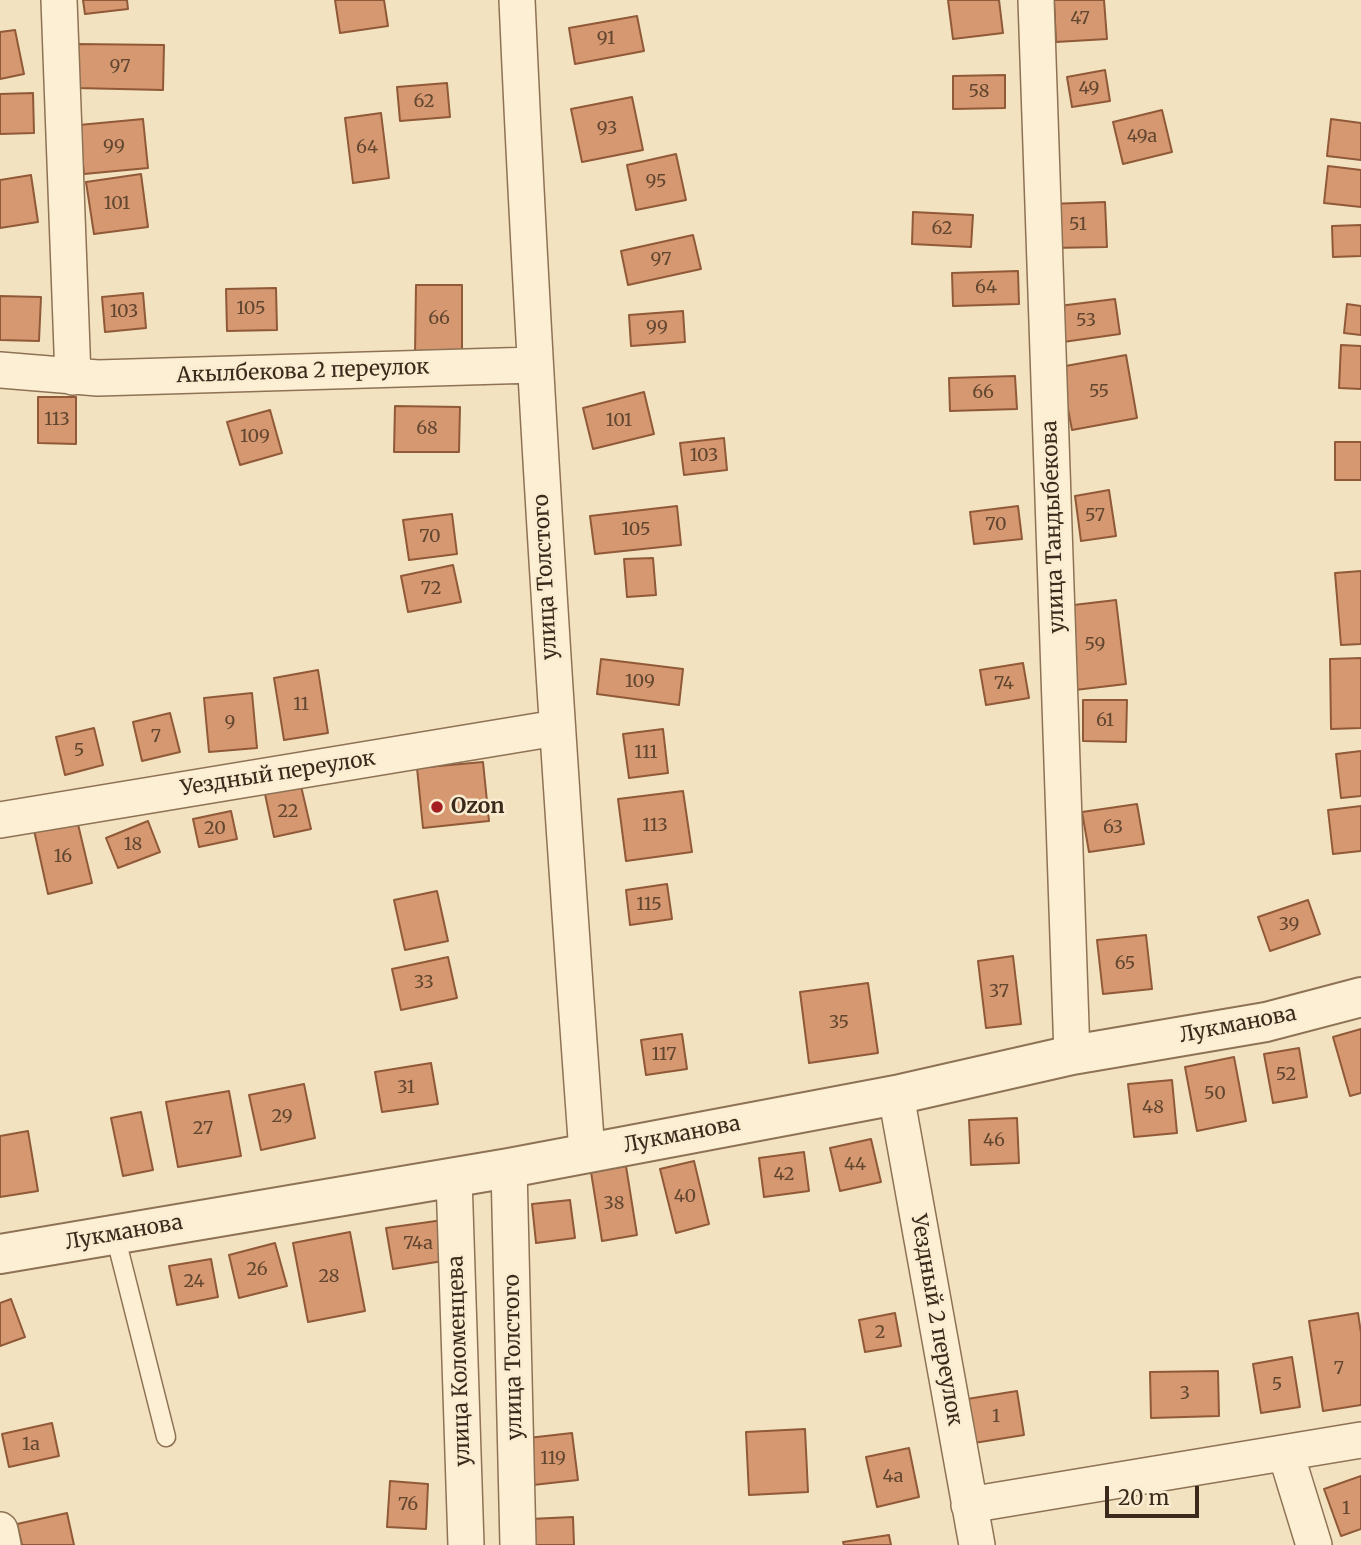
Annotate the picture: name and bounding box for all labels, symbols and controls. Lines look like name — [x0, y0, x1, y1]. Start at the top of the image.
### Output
house number: 47 — [1070, 8, 1090, 30]
house number: 91 — [597, 28, 615, 50]
house number: 97 — [110, 56, 130, 78]
house number: 49 — [1079, 78, 1099, 100]
house number: 58 — [969, 81, 989, 103]
house number: 62 — [414, 91, 434, 113]
house number: 93 — [597, 118, 617, 140]
house number: 49а — [1127, 126, 1157, 148]
house number: 99 — [103, 136, 125, 158]
house number: 64 — [356, 137, 378, 159]
house number: 95 — [646, 171, 666, 193]
house number: 101 — [104, 193, 130, 215]
house number: 51 — [1069, 214, 1087, 236]
house number: 62 — [932, 218, 952, 240]
house number: 97 — [651, 249, 671, 271]
house number: 64 — [975, 277, 997, 299]
house number: 105 — [236, 298, 266, 320]
house number: 103 — [110, 301, 138, 323]
house number: 66 — [428, 308, 450, 330]
house number: 53 — [1076, 310, 1096, 332]
house number: 99 — [646, 317, 668, 339]
street label: Акылбекова 2 переулок — [176, 355, 430, 389]
house number: 55 — [1089, 381, 1109, 403]
house number: 66 — [972, 382, 994, 404]
house number: 113 — [44, 409, 70, 431]
house number: 101 — [606, 410, 632, 432]
house number: 68 — [416, 418, 438, 440]
street label: улица Тандыбекова — [1038, 420, 1070, 634]
house number: 109 — [240, 426, 270, 448]
house number: 103 — [690, 445, 718, 467]
street label: улица Толстого — [529, 493, 563, 661]
house number: 57 — [1085, 505, 1105, 527]
house number: 70 — [985, 514, 1007, 536]
house number: 105 — [621, 519, 651, 541]
house number: 70 — [419, 526, 441, 548]
house number: 72 — [421, 578, 441, 600]
house number: 59 — [1085, 634, 1105, 656]
house number: 109 — [625, 671, 655, 693]
house number: 74 — [994, 673, 1014, 695]
house number: 11 — [293, 694, 309, 716]
house number: 61 — [1096, 710, 1114, 732]
house number: 9 — [225, 712, 235, 734]
house number: 7 — [151, 726, 161, 748]
house number: 5 — [74, 740, 84, 762]
house number: 111 — [634, 742, 658, 764]
street label: Уездный переулок — [179, 746, 377, 802]
place label: Ozon — [451, 794, 505, 820]
marker: Ozon — [429, 799, 445, 815]
house number: 22 — [277, 801, 299, 823]
house number: 113 — [642, 815, 668, 837]
house number: 63 — [1103, 817, 1123, 839]
house number: 20 — [204, 818, 226, 840]
house number: 18 — [124, 834, 142, 856]
house number: 16 — [54, 846, 72, 868]
house number: 115 — [636, 894, 662, 916]
house number: 39 — [1279, 914, 1299, 936]
house number: 65 — [1115, 953, 1135, 975]
house number: 33 — [414, 972, 434, 994]
house number: 37 — [989, 981, 1009, 1003]
street label: Лукманова — [1177, 1001, 1299, 1049]
house number: 35 — [829, 1012, 849, 1034]
house number: 117 — [652, 1044, 676, 1066]
house number: 52 — [1276, 1064, 1296, 1086]
house number: 31 — [397, 1077, 415, 1099]
house number: 50 — [1204, 1083, 1226, 1105]
house number: 48 — [1142, 1097, 1164, 1119]
house number: 29 — [271, 1106, 293, 1128]
street label: Лукманова — [621, 1111, 743, 1159]
house number: 27 — [193, 1118, 213, 1140]
house number: 46 — [983, 1130, 1005, 1152]
house number: 44 — [844, 1154, 866, 1176]
house number: 42 — [774, 1164, 794, 1186]
house number: 40 — [674, 1186, 696, 1208]
house number: 38 — [604, 1193, 624, 1215]
street label: Лукманова — [63, 1210, 185, 1256]
street label: Уездный 2 переулок — [905, 1212, 967, 1428]
house number: 74а — [403, 1233, 433, 1255]
street label: улица Коломенцева — [444, 1255, 476, 1467]
house number: 26 — [246, 1259, 268, 1281]
house number: 28 — [318, 1266, 340, 1288]
house number: 24 — [183, 1271, 205, 1293]
street label: улица Толстого — [500, 1274, 528, 1440]
house number: 2 — [875, 1322, 885, 1344]
house number: 7 — [1334, 1358, 1344, 1380]
house number: 5 — [1272, 1374, 1282, 1396]
house number: 3 — [1180, 1383, 1190, 1405]
house number: 1 — [992, 1406, 1000, 1428]
house number: 1а — [22, 1434, 40, 1456]
house number: 119 — [540, 1448, 566, 1470]
house number: 4а — [882, 1466, 904, 1488]
scale bar — [1109, 1472, 1204, 1516]
text: 20 m — [1118, 1484, 1169, 1511]
house number: 76 — [398, 1494, 418, 1516]
house number: 1 — [1342, 1498, 1350, 1520]

